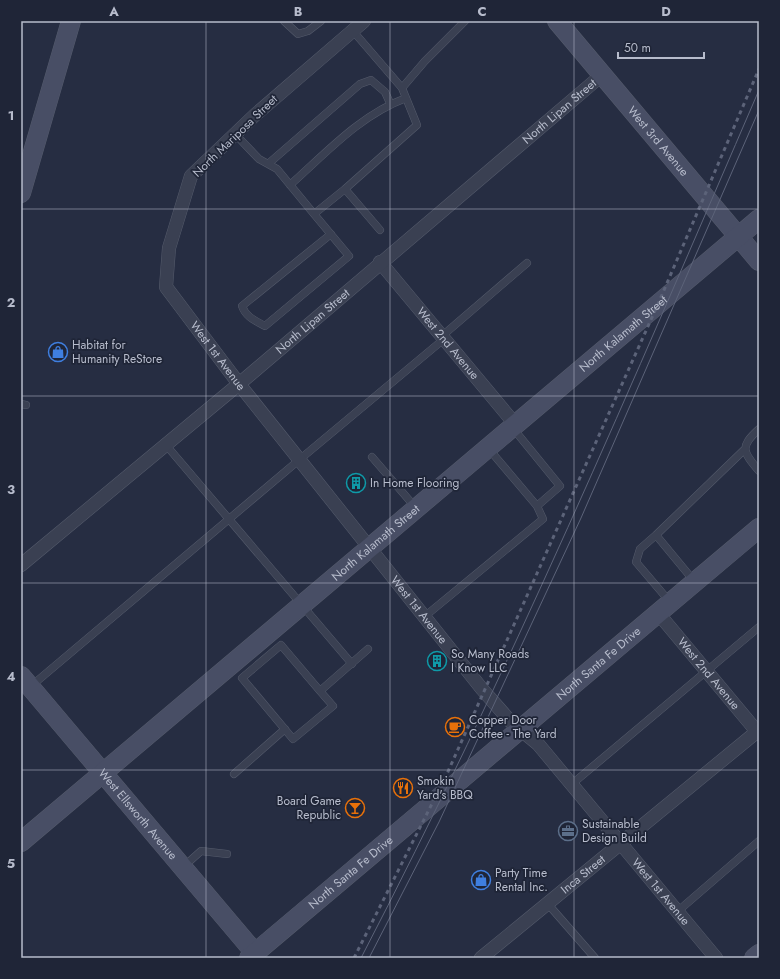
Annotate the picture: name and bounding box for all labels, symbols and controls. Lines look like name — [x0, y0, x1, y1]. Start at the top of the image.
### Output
text: A — [108, 2, 119, 21]
text: B — [294, 2, 303, 21]
text: C — [477, 2, 487, 21]
text: D — [661, 2, 671, 21]
scale bar — [618, 34, 704, 60]
text: 50 m — [624, 39, 651, 57]
street label: North Lipan Street — [518, 74, 600, 148]
street label: North Mariposa Street — [189, 91, 282, 181]
street label: West 3rd Avenue — [623, 102, 693, 180]
text: 1 — [8, 106, 14, 125]
street label: North Lipan Street — [272, 284, 354, 358]
street label: North Kalamath Street — [575, 291, 671, 376]
text: 2 — [7, 293, 15, 312]
street label: West 2nd Avenue — [412, 303, 483, 384]
street label: West 1st Avenue — [186, 317, 250, 394]
place label: Habitat for Humanity ReStore — [72, 336, 162, 368]
shop icon: Habitat for Humanity ReStore — [47, 341, 69, 363]
building icon: In Home Flooring — [345, 472, 367, 494]
place label: In Home Flooring — [370, 474, 459, 492]
text: 3 — [7, 480, 15, 499]
street label: North Kalamath Street — [328, 500, 424, 585]
street label: West 1st Avenue — [386, 572, 452, 648]
street label: North Santa Fe Drive — [552, 622, 645, 704]
street label: West 2nd Avenue — [673, 634, 744, 714]
place label: So Many Roads I Know LLC — [451, 645, 529, 677]
building icon: So Many Roads I Know LLC — [426, 650, 448, 672]
text: 4 — [6, 667, 16, 686]
place label: Copper Door Coffee - The Yard — [469, 711, 557, 743]
cafe icon: Copper Door Coffee - The Yard — [444, 716, 466, 738]
street label: West Ellsworth Avenue — [94, 765, 182, 864]
place label: Smokin Yard's BBQ — [417, 772, 473, 804]
restaurant icon: Smokin Yard's BBQ — [392, 777, 414, 799]
place label: Board Game Republic — [277, 792, 341, 824]
bar icon: Board Game Republic — [344, 797, 366, 819]
place label: Sustainable Design Build — [582, 815, 647, 847]
office icon: Sustainable Design Build — [557, 820, 579, 842]
street label: North Santa Fe Drive — [304, 831, 397, 913]
street label: Inca Street — [557, 850, 609, 898]
text: 5 — [7, 854, 15, 873]
street label: West 1st Avenue — [628, 854, 694, 929]
place label: Party Time Rental Inc. — [495, 864, 548, 896]
shop icon: Party Time Rental Inc. — [470, 869, 492, 891]

